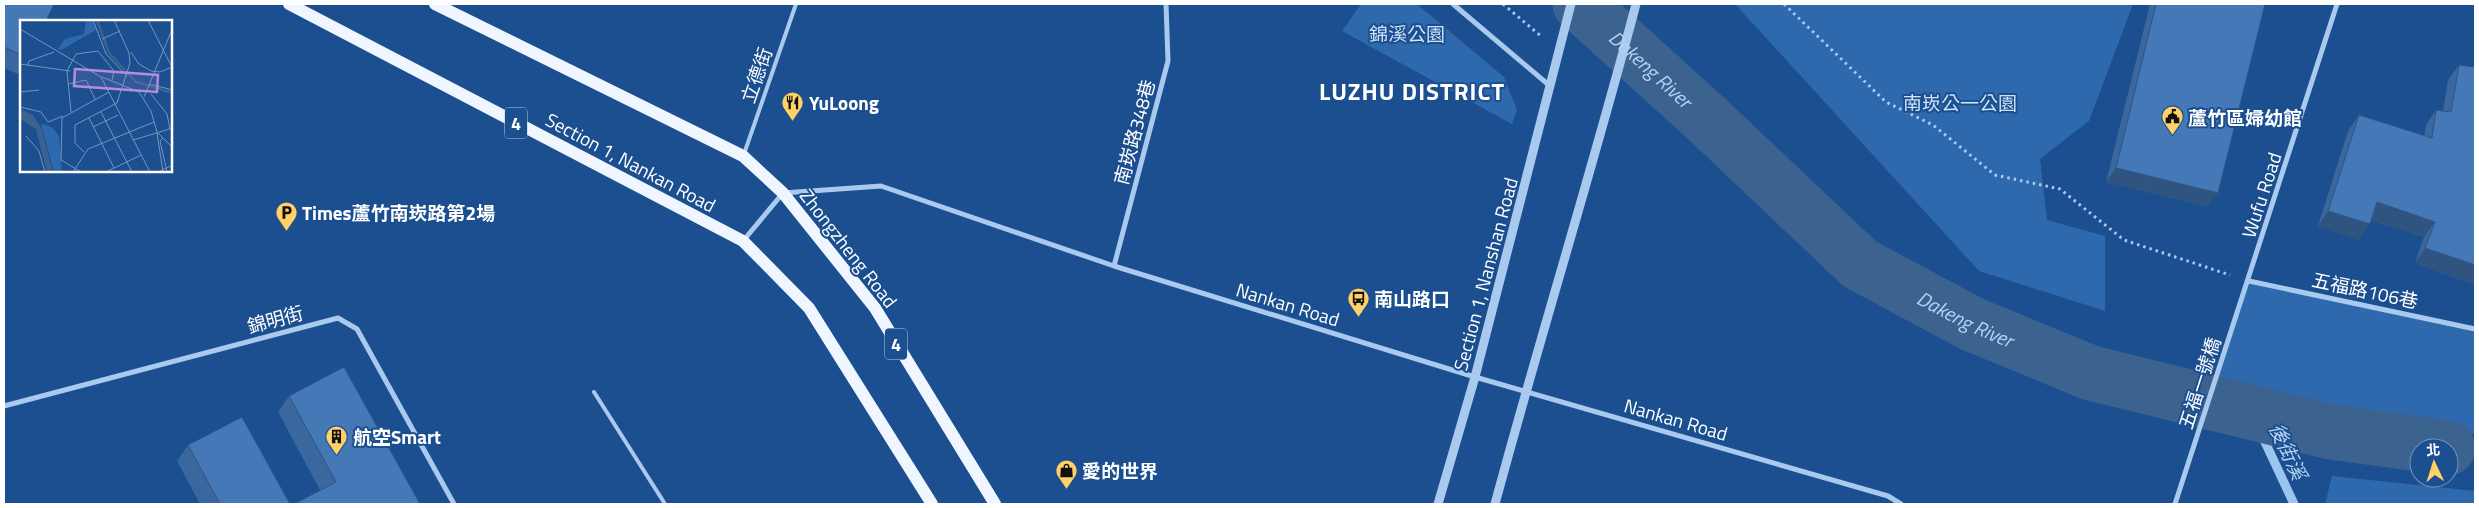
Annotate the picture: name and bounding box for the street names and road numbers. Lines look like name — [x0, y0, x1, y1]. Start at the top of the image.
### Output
street label: 立德街 — [733, 43, 779, 107]
street label: 南崁路348巷 — [1106, 76, 1162, 188]
street label: Section 1, Nankan Road — [541, 105, 721, 219]
road number: 4 — [505, 108, 527, 138]
street label: Wufu Road — [2234, 148, 2288, 242]
street label: Section 1, Nanshan Road — [1445, 174, 1525, 374]
street label: Zhongzheng Road — [793, 182, 905, 314]
street label: 五福路106巷 — [2309, 265, 2421, 315]
street label: Nankan Road — [1233, 275, 1343, 333]
street label: 錦明街 — [244, 298, 306, 340]
road number: 4 — [885, 328, 907, 359]
street label: 五福一號橋 — [2171, 333, 2227, 433]
street label: Nankan Road — [1621, 390, 1731, 448]

